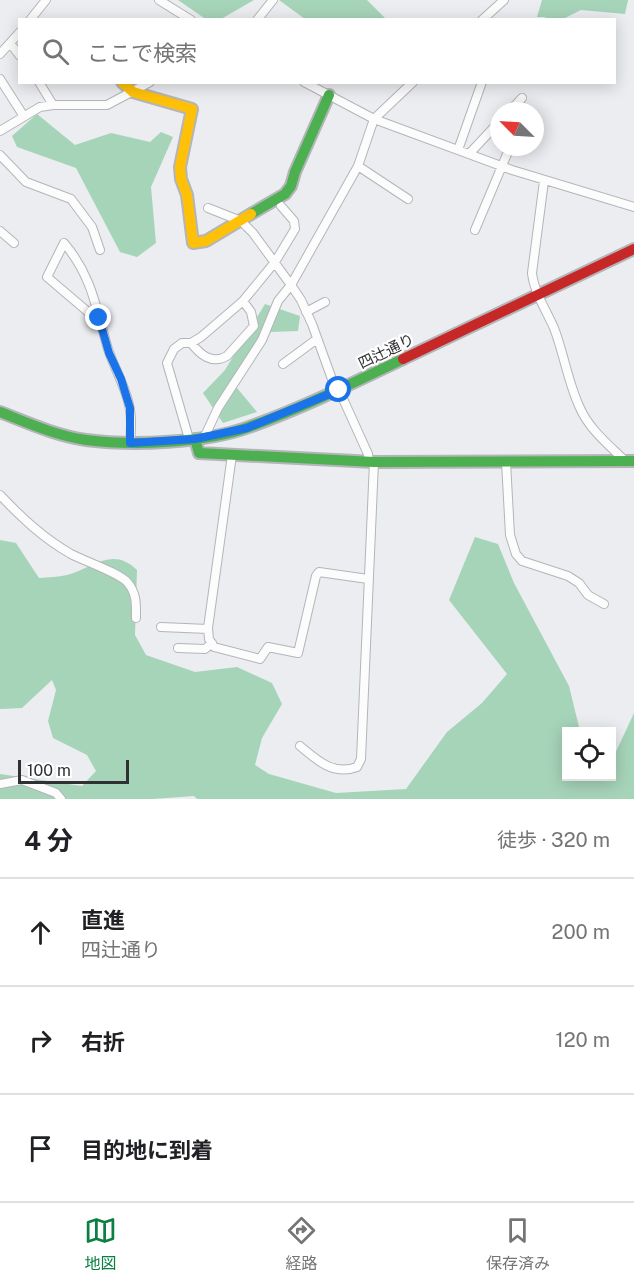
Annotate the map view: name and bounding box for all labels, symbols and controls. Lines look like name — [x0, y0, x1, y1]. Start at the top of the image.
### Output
search box — [18, 18, 616, 84]
icon: search — [39, 35, 72, 68]
text: ここで検索 — [87, 40, 197, 66]
north arrow — [490, 102, 544, 156]
route end — [85, 304, 111, 330]
street label: 四辻通り — [355, 330, 417, 372]
route start — [325, 376, 351, 402]
map controls — [562, 727, 616, 781]
button: locate — [562, 727, 616, 781]
scale bar — [18, 757, 129, 784]
text: 100 m — [27, 761, 71, 780]
text: 4 分 — [24, 825, 73, 856]
text: 徒歩 · 320 m — [497, 828, 610, 852]
text: 直進 — [81, 907, 125, 933]
icon: ahead — [24, 916, 57, 949]
text: 200 m — [552, 920, 610, 944]
text: 四辻通り — [81, 938, 161, 962]
icon: right — [24, 1024, 57, 1057]
text: 120 m — [556, 1028, 610, 1052]
text: 右折 — [81, 1029, 125, 1055]
icon: arrive — [24, 1132, 57, 1165]
text: 目的地に到着 — [81, 1137, 213, 1163]
tab: 地図 — [84, 1214, 117, 1274]
tab: 経路 — [285, 1214, 318, 1274]
tab: 保存済み — [486, 1214, 550, 1274]

